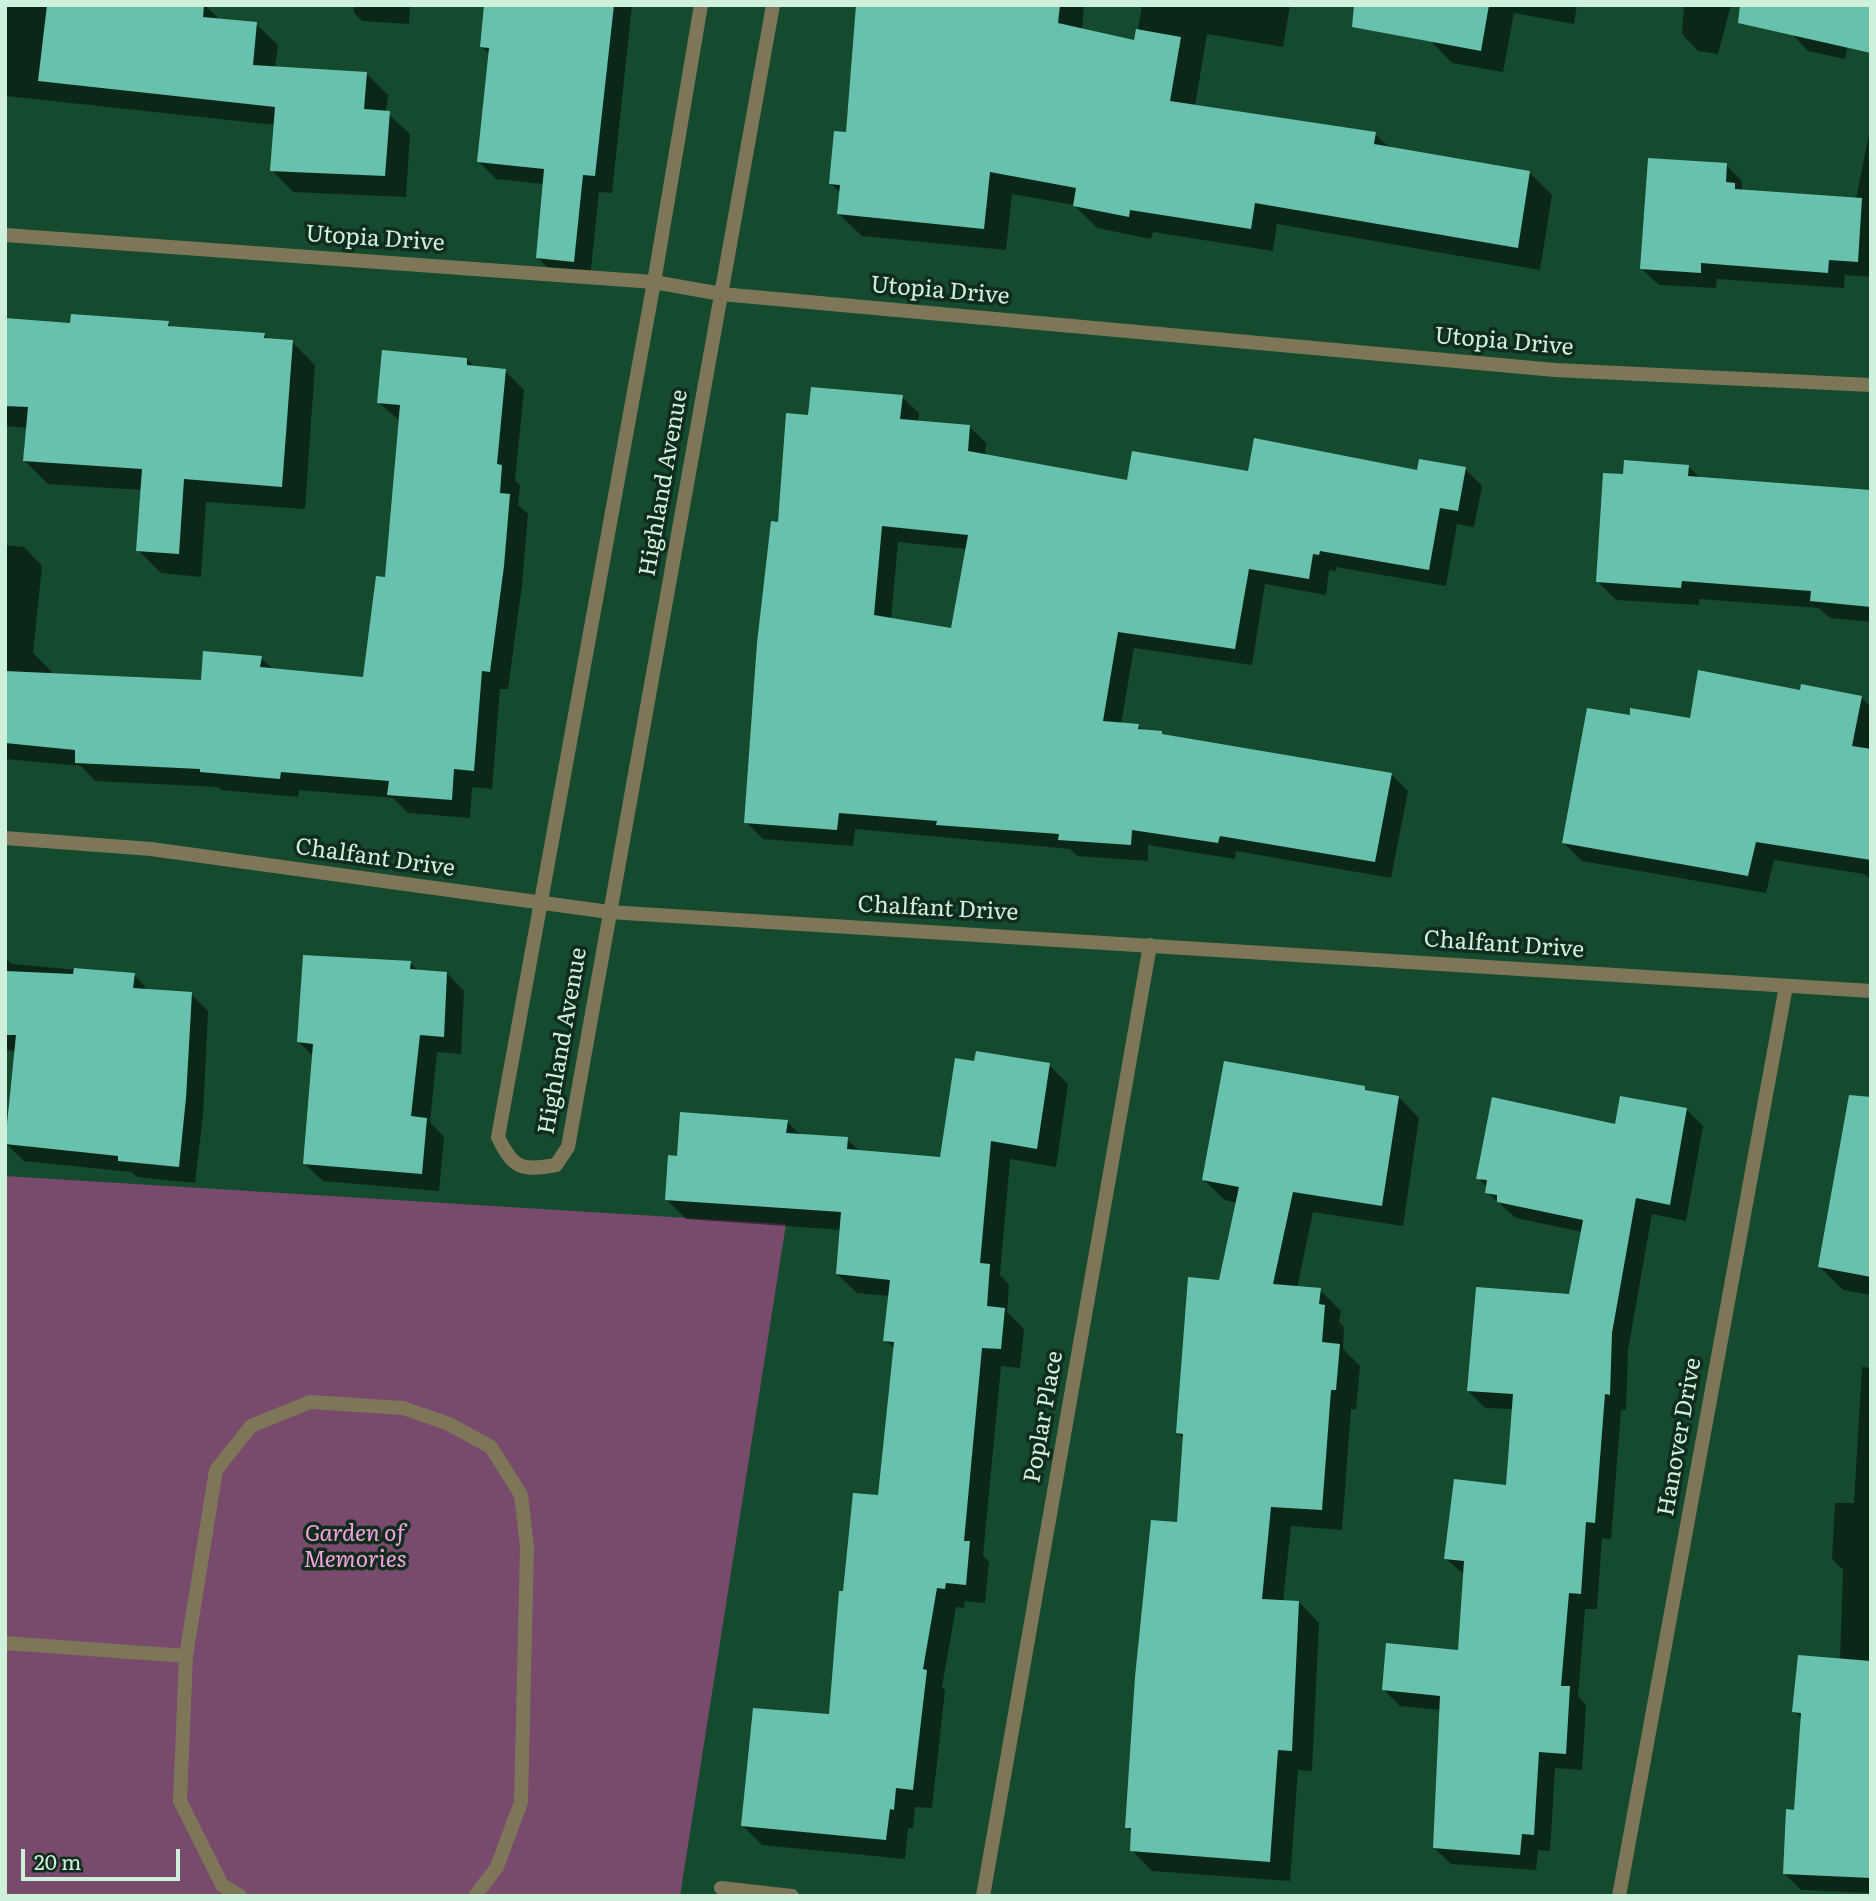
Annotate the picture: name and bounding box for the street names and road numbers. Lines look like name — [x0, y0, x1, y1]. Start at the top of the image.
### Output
street label: Utopia Drive — [305, 220, 445, 258]
street label: Utopia Drive — [869, 271, 1011, 311]
street label: Utopia Drive — [1433, 322, 1575, 362]
street label: Highland Avenue — [634, 387, 694, 579]
street label: Chalfant Drive — [293, 833, 457, 883]
street label: Chalfant Drive — [857, 891, 1019, 927]
street label: Chalfant Drive — [1423, 926, 1585, 964]
street label: Highland Avenue — [533, 945, 593, 1137]
street label: Poplar Place — [1019, 1349, 1069, 1485]
street label: Hanover Drive — [1652, 1356, 1708, 1518]

